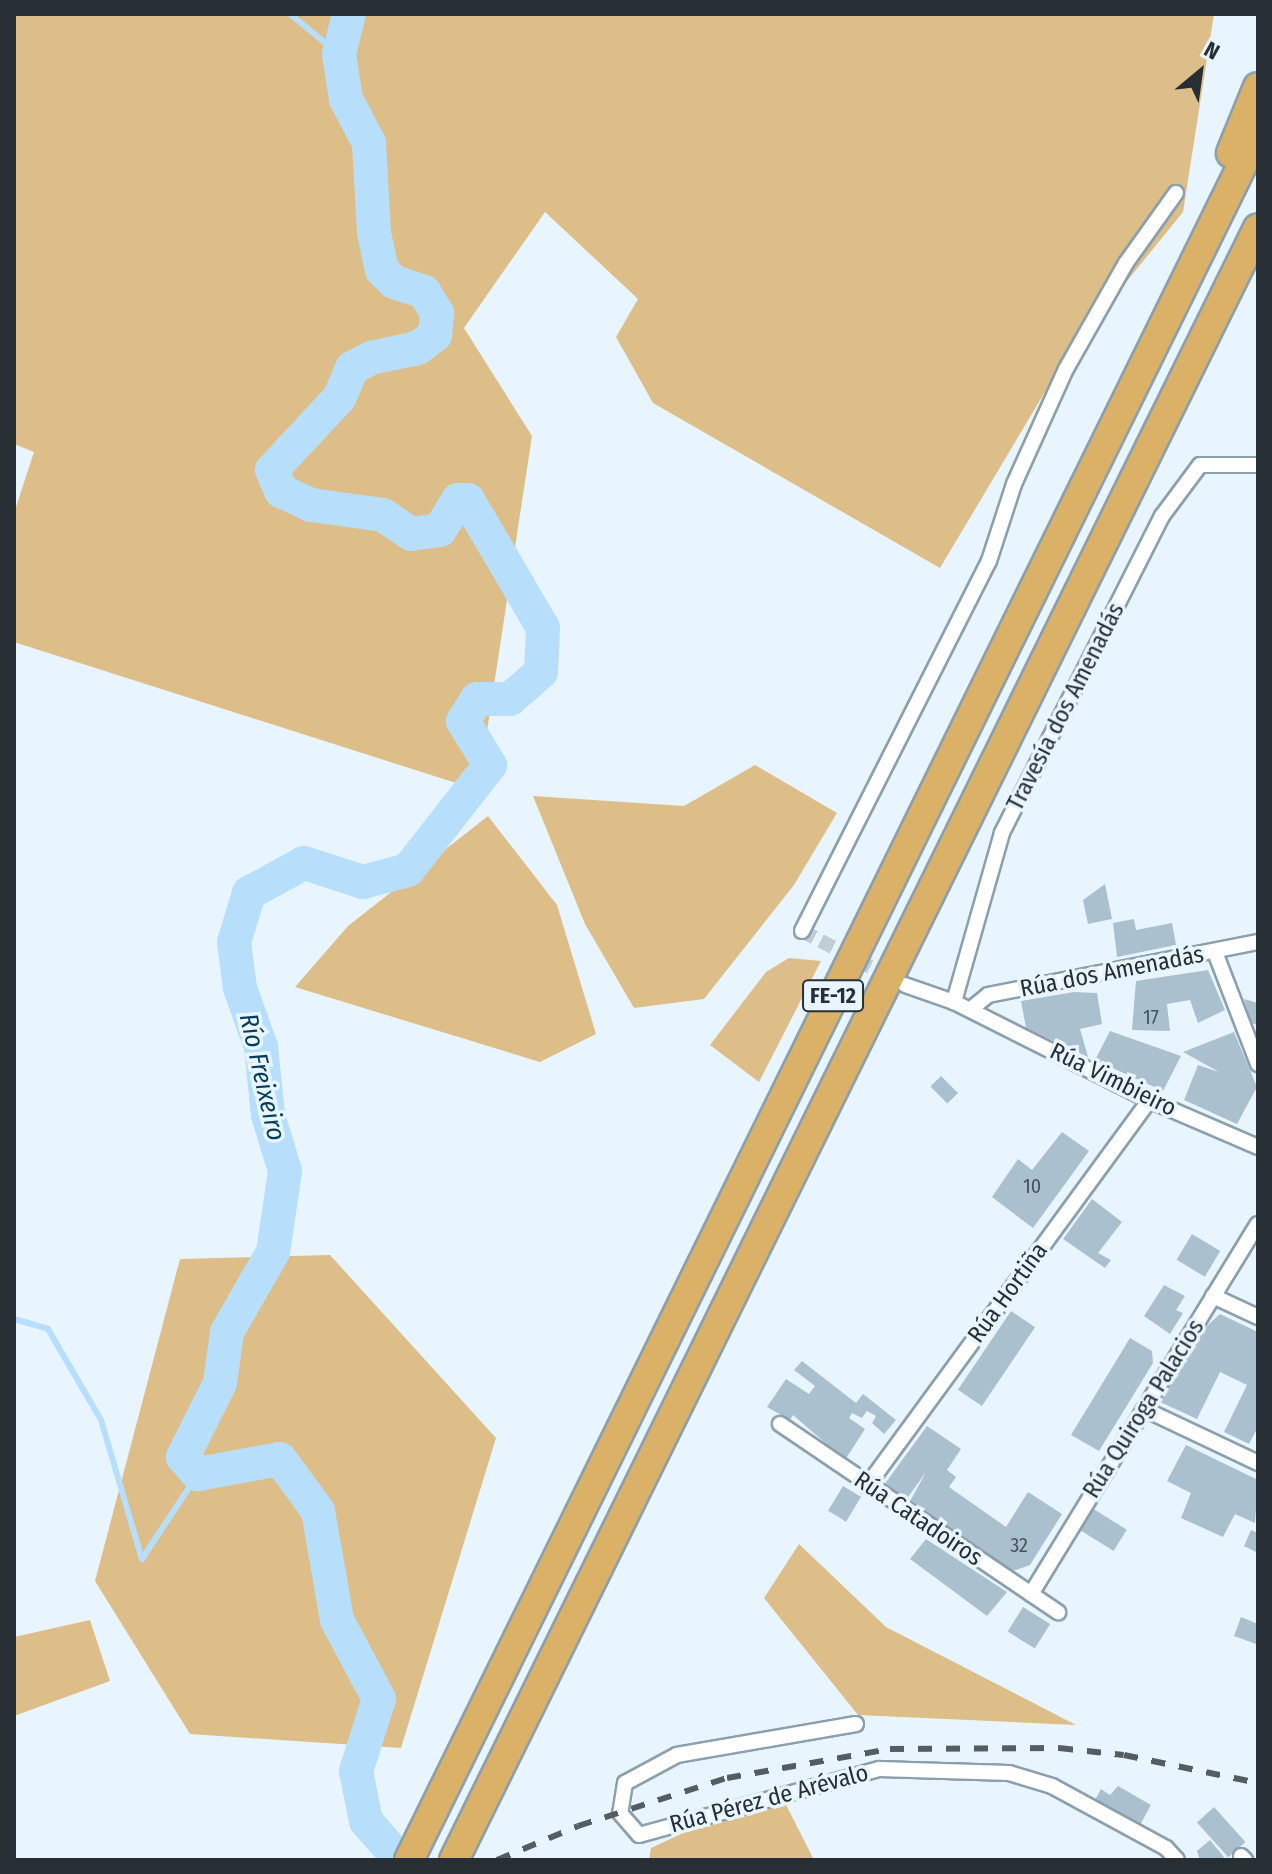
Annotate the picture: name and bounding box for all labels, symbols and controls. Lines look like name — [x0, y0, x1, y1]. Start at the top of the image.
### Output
north arrow — [1160, 32, 1240, 112]
text: N — [1200, 36, 1224, 66]
street label: Travesía dos Amenadás — [1001, 598, 1131, 816]
street label: Rúa dos Amenadás — [1018, 940, 1206, 1004]
road number: FE-12 — [801, 978, 865, 1014]
house number: 17 — [1143, 1005, 1159, 1029]
water label: Río Freixeiro — [232, 1010, 292, 1144]
street label: Rúa Vimbieiro — [1045, 1037, 1181, 1123]
house number: 10 — [1023, 1174, 1041, 1198]
street label: Rúa Hortiña — [962, 1237, 1054, 1349]
street label: Rúa Quiroga Palacios — [1077, 1314, 1211, 1504]
street label: Rúa Catadoiros — [848, 1466, 988, 1572]
house number: 32 — [1010, 1533, 1028, 1557]
street label: Rúa Pérez de Arévalo — [667, 1759, 871, 1839]

